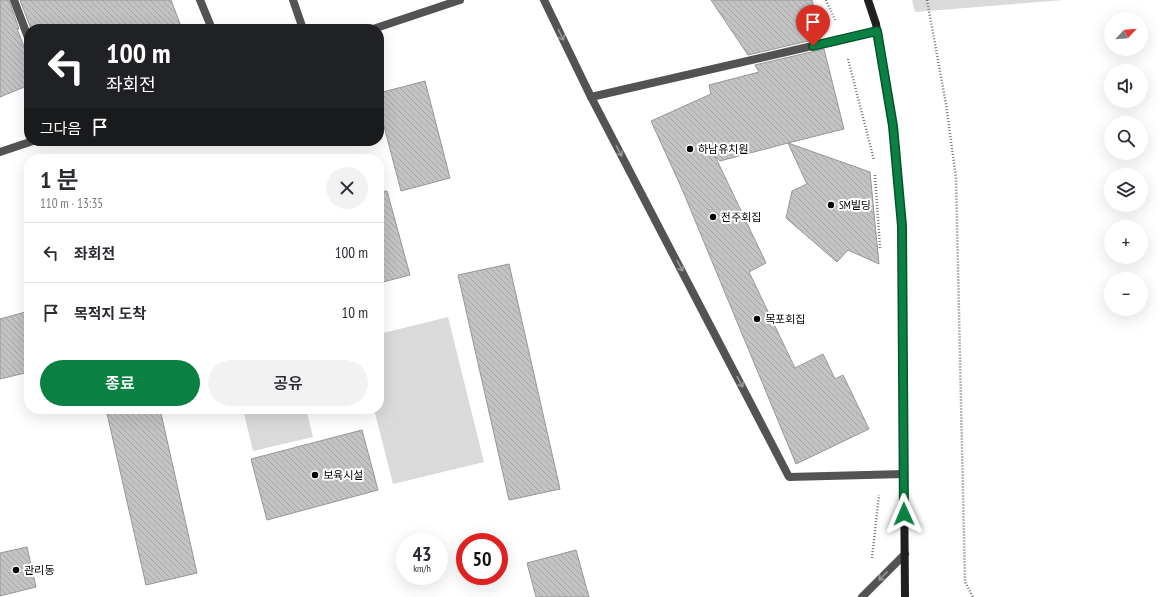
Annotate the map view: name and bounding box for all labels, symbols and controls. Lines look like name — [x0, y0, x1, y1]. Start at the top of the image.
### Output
pin — [796, 5, 830, 46]
icon: arrive — [802, 11, 824, 33]
north arrow — [1104, 12, 1148, 56]
map controls — [1104, 12, 1148, 316]
one-way arrow — [558, 29, 565, 41]
text: 100 m — [106, 34, 170, 71]
icon: left — [40, 40, 92, 92]
button: sound — [1104, 64, 1148, 108]
text: 좌회전 — [106, 73, 156, 96]
icon: arrive — [89, 116, 111, 138]
button: search — [1104, 116, 1148, 160]
text: 그다음 — [40, 119, 81, 138]
place label: 하남유치원 — [698, 142, 749, 156]
marker: 하남유치원 — [685, 144, 695, 154]
one-way arrow — [616, 145, 624, 157]
text: 1 분 — [40, 164, 78, 195]
button: close — [326, 167, 368, 209]
button: layers — [1104, 168, 1148, 212]
text: 110 m · 13:35 — [40, 195, 103, 212]
place label: SM빌딩 — [839, 198, 871, 212]
marker: SM빌딩 — [826, 200, 836, 210]
place label: 전주회집 — [721, 210, 761, 224]
marker: 전주회집 — [708, 212, 718, 222]
button: + — [1104, 220, 1148, 264]
icon: left — [40, 242, 62, 264]
text: 100 m — [335, 243, 368, 262]
text: 좌회전 — [74, 244, 115, 263]
one-way arrow — [676, 260, 684, 272]
button: − — [1104, 272, 1148, 316]
icon: arrive — [40, 302, 62, 324]
text: 10 m — [342, 303, 368, 322]
text: 목적지 도착 — [74, 304, 146, 323]
place label: 목포회집 — [765, 312, 805, 326]
marker: 목포회집 — [752, 314, 762, 324]
button: 종료 — [40, 360, 200, 406]
button: 공유 — [208, 360, 368, 406]
one-way arrow — [736, 376, 744, 388]
place label: 보육시설 — [323, 468, 363, 482]
marker: 보육시설 — [310, 470, 320, 480]
position arrow — [883, 493, 925, 535]
speed limit sign: 50 — [456, 533, 508, 585]
text: 43 — [412, 541, 432, 567]
text: km/h — [413, 562, 431, 575]
place label: 관리동 — [24, 563, 54, 577]
marker: 관리동 — [11, 565, 21, 575]
one-way arrow — [878, 571, 888, 580]

